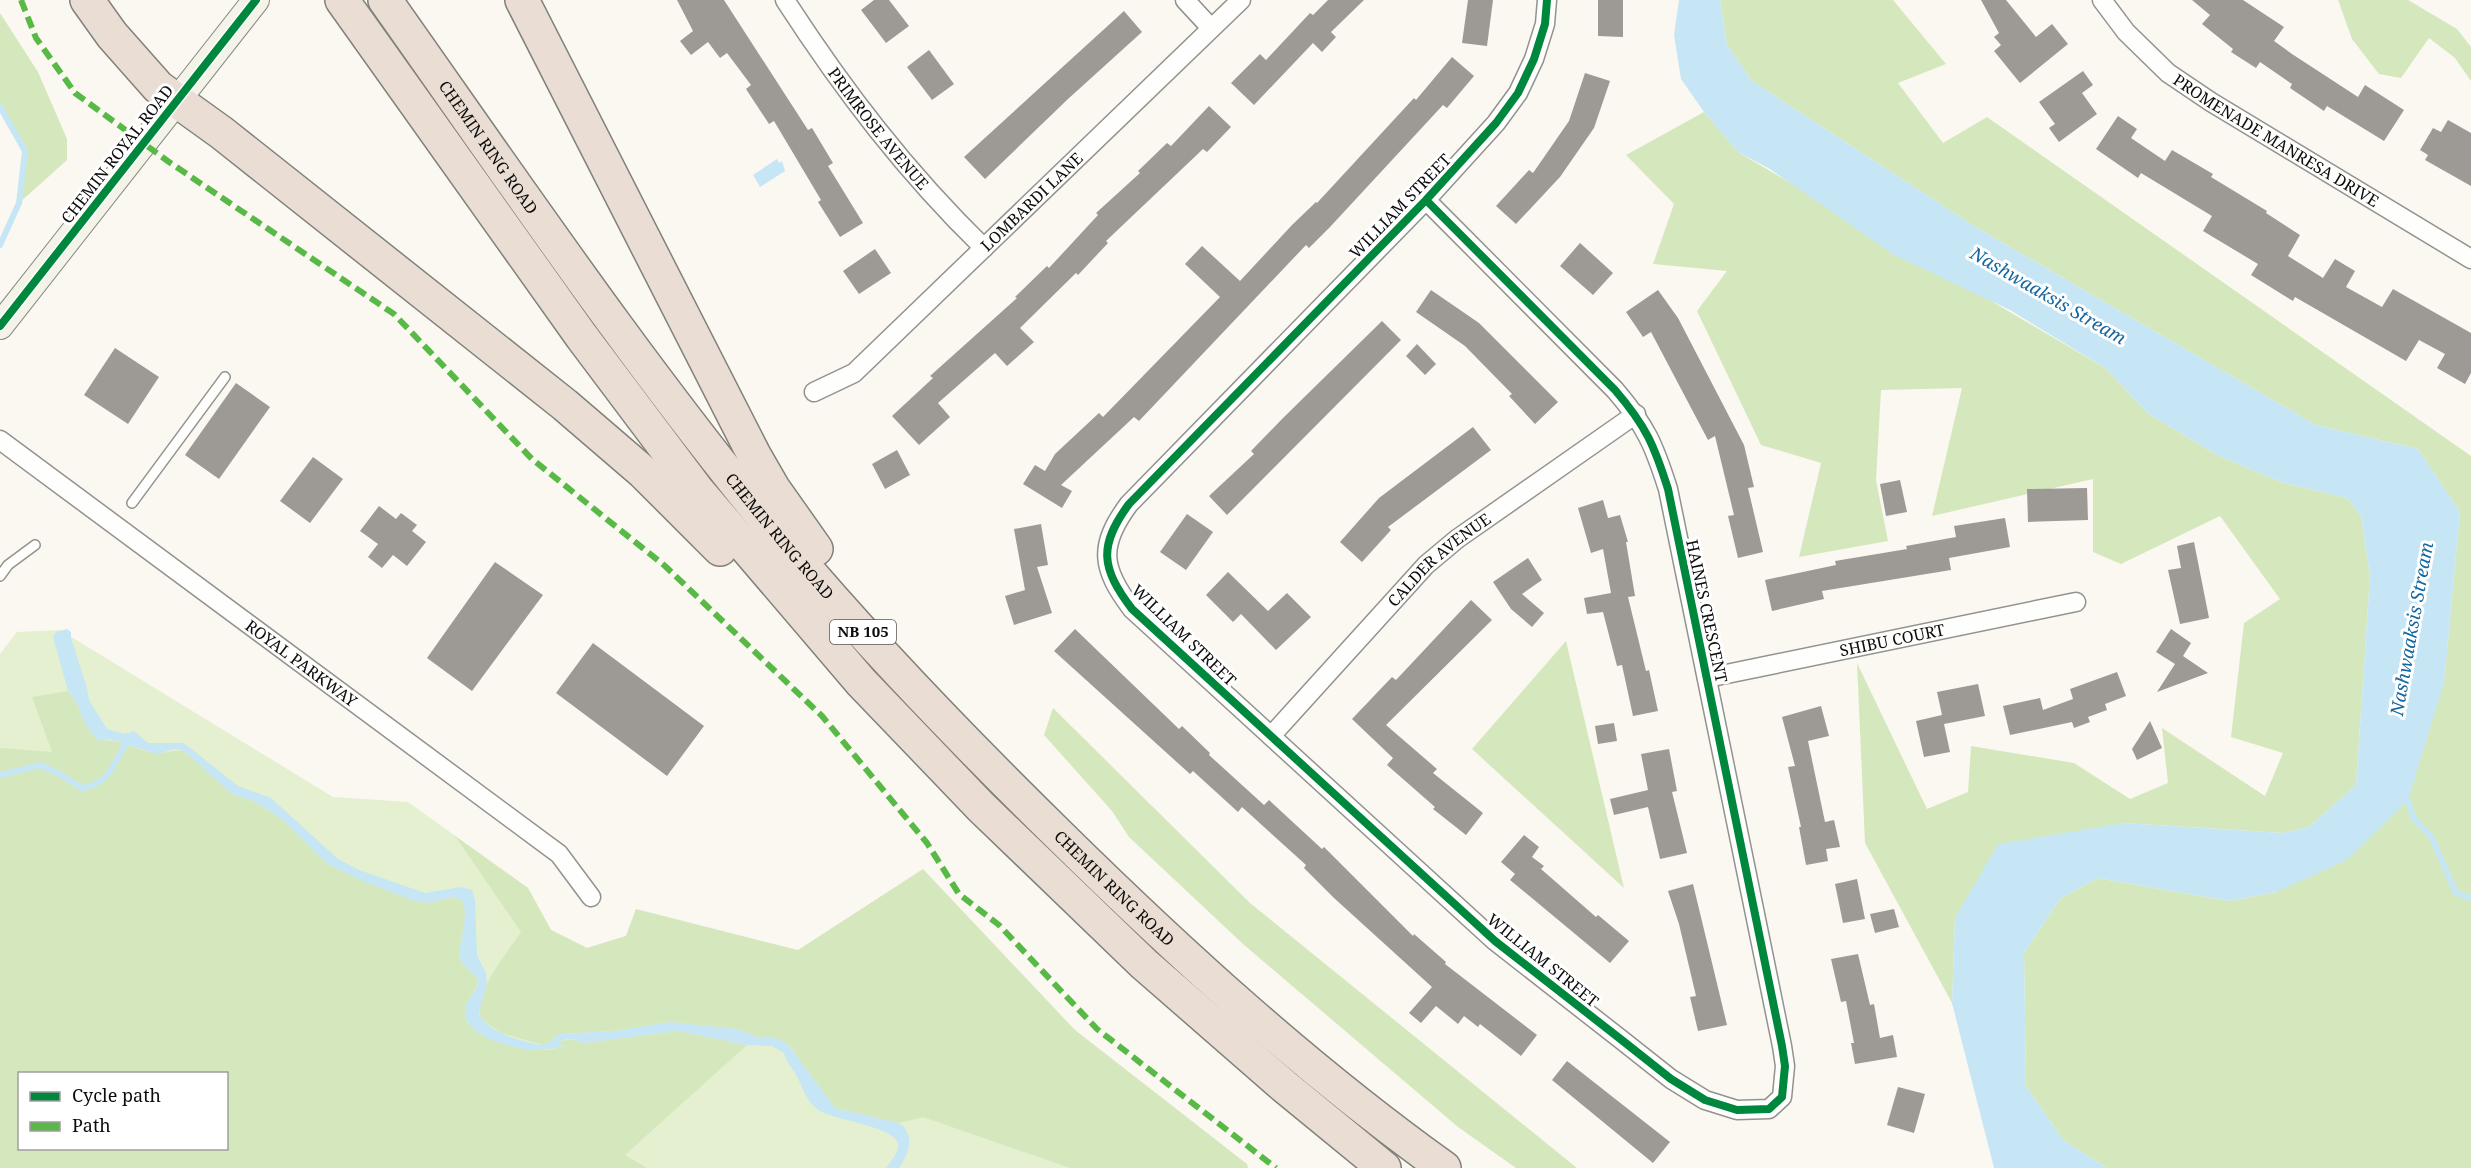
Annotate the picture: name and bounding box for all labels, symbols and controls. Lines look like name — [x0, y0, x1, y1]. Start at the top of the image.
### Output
street label: PRIMROSE AVENUE — [823, 63, 934, 194]
street label: PROMENADE MANRESA DRIVE — [2169, 69, 2383, 212]
street label: CHEMIN RING ROAD — [434, 76, 543, 218]
street label: CHEMIN ROYAL ROAD — [56, 80, 178, 228]
street label: LOMBARDI LANE — [976, 147, 1088, 256]
street label: WILLIAM STREET — [1344, 149, 1456, 263]
water label: Nashwaaksis Stream — [1965, 240, 2131, 349]
street label: CHEMIN RING ROAD — [721, 468, 839, 604]
street label: CALDER AVENUE — [1382, 508, 1495, 611]
street label: HAINES CRESCENT — [1681, 537, 1733, 685]
water label: Nashwaaksis Stream — [2384, 540, 2438, 719]
street label: WILLIAM STREET — [1127, 579, 1241, 691]
street label: ROYAL PARKWAY — [241, 615, 362, 712]
street label: SHIBU COURT — [1838, 618, 1947, 661]
road number: NB 105 — [830, 620, 896, 644]
street label: CHEMIN RING ROAD — [1049, 825, 1179, 951]
street label: WILLIAM STREET — [1483, 908, 1603, 1012]
legend — [18, 1072, 228, 1150]
text: Cycle path — [72, 1083, 161, 1107]
text: Path — [72, 1113, 111, 1137]

